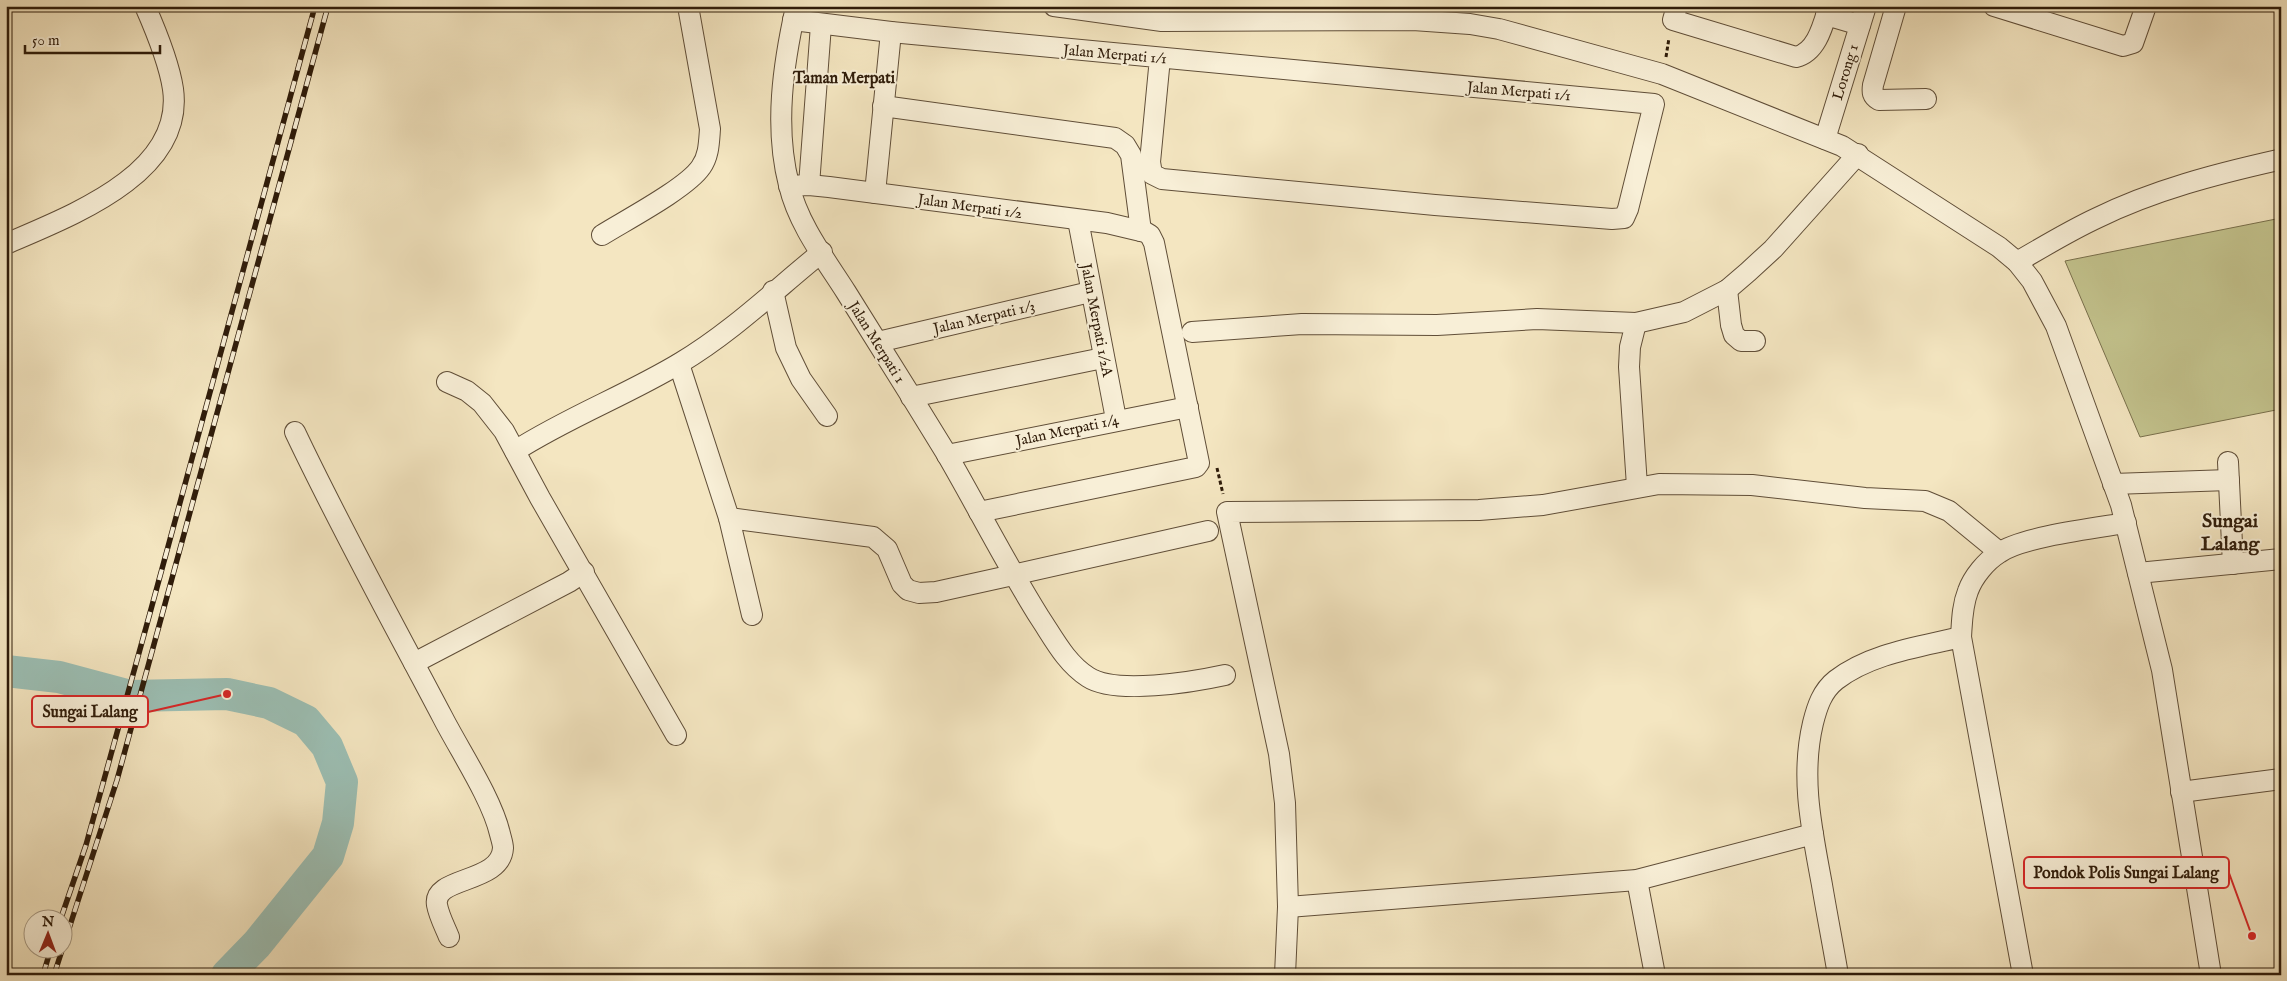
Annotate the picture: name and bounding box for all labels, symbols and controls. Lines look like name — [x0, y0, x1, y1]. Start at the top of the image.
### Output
scale bar — [25, 22, 160, 54]
text: 50 m — [32, 31, 60, 50]
street label: Jalan Merpati 1/1 — [1060, 40, 1167, 68]
street label: Lorong 1 — [1828, 42, 1863, 102]
district label: Taman Merpati — [792, 69, 896, 89]
street label: Jalan Merpati 1/1 — [1464, 77, 1571, 105]
street label: Jalan Merpati 1/2 — [915, 189, 1023, 223]
street label: Jalan Merpati 1/2A — [1076, 260, 1117, 379]
street label: Jalan Merpati 1 — [843, 296, 909, 387]
street label: Jalan Merpati 1/3 — [929, 297, 1037, 339]
street label: Jalan Merpati 1/4 — [1012, 410, 1121, 451]
district label: Sungai Lalang — [2201, 509, 2260, 557]
callout: Sungai Lalang — [32, 696, 148, 727]
text: Sungai Lalang — [42, 703, 139, 723]
callout: Pondok Polis Sungai Lalang — [2024, 857, 2229, 888]
text: Pondok Polis Sungai Lalang — [2033, 864, 2220, 884]
north arrow — [22, 908, 72, 958]
text: N — [41, 913, 54, 931]

